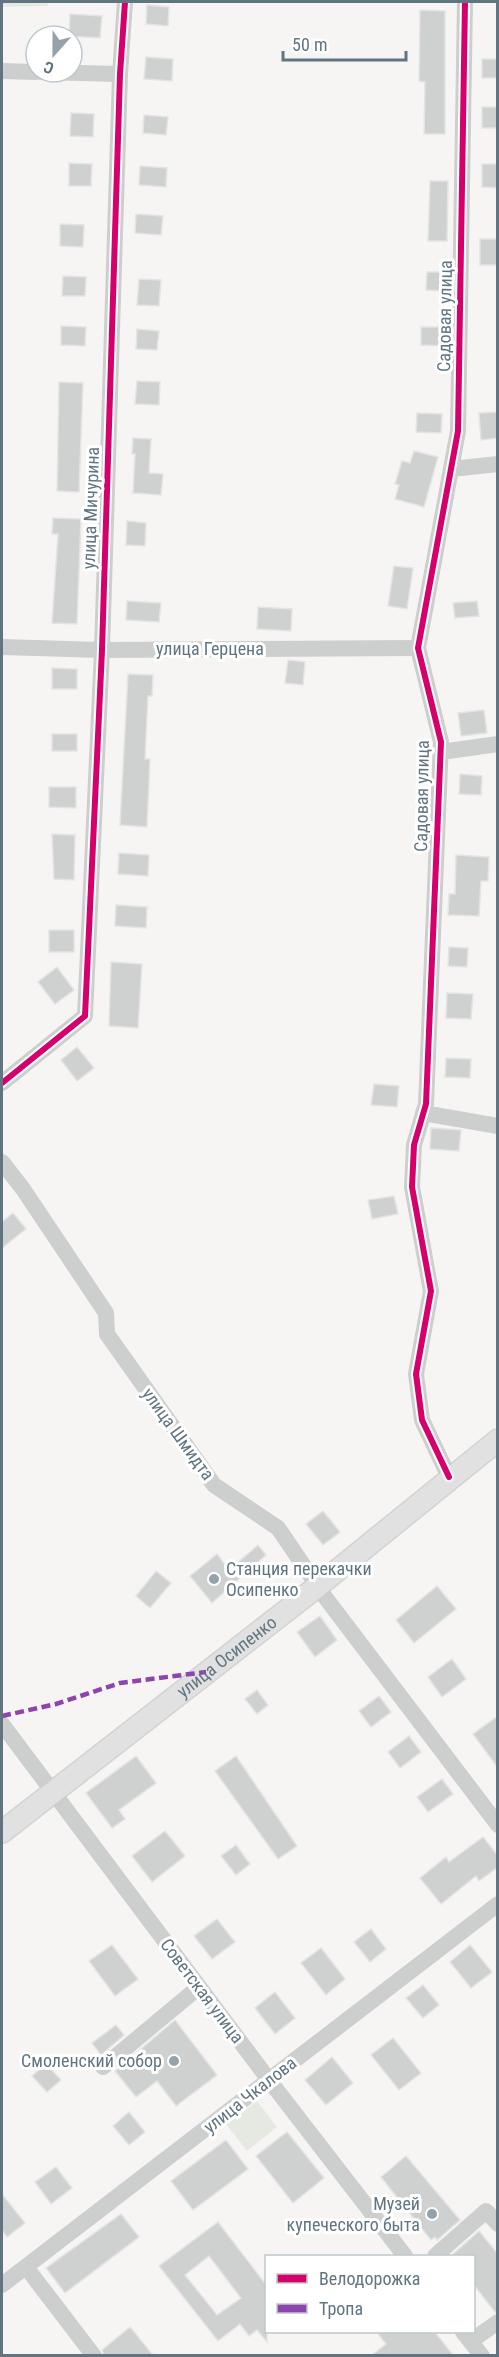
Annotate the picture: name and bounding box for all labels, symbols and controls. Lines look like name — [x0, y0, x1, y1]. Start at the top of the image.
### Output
north arrow — [24, 24, 84, 84]
scale bar — [283, 24, 406, 62]
text: 50 m — [292, 34, 327, 55]
text: С — [41, 57, 56, 78]
street label: Садовая улица — [433, 260, 456, 372]
street label: улица Мичурина — [78, 446, 103, 570]
street label: улица Герцена — [156, 638, 264, 659]
street label: Садовая улица — [410, 740, 433, 852]
street label: улица Шмидта — [138, 1384, 219, 1484]
place label: Станция перекачки Осипенко — [226, 1558, 372, 1600]
marker: Станция перекачки Осипенко — [207, 1572, 221, 1586]
street label: улица Осипенко — [173, 1611, 281, 1702]
street label: Советская улица — [156, 1934, 249, 2047]
place label: Смоленский собор — [21, 2050, 162, 2071]
street label: улица Чкалова — [199, 2052, 300, 2137]
marker: Смоленский собор — [167, 2054, 181, 2068]
place label: Музей купеческого быта — [287, 2193, 420, 2235]
marker: Музей купеческого быта — [425, 2207, 439, 2221]
legend — [265, 2255, 475, 2333]
text: Велодорожка — [319, 2268, 420, 2289]
text: Тропа — [319, 2298, 363, 2319]

